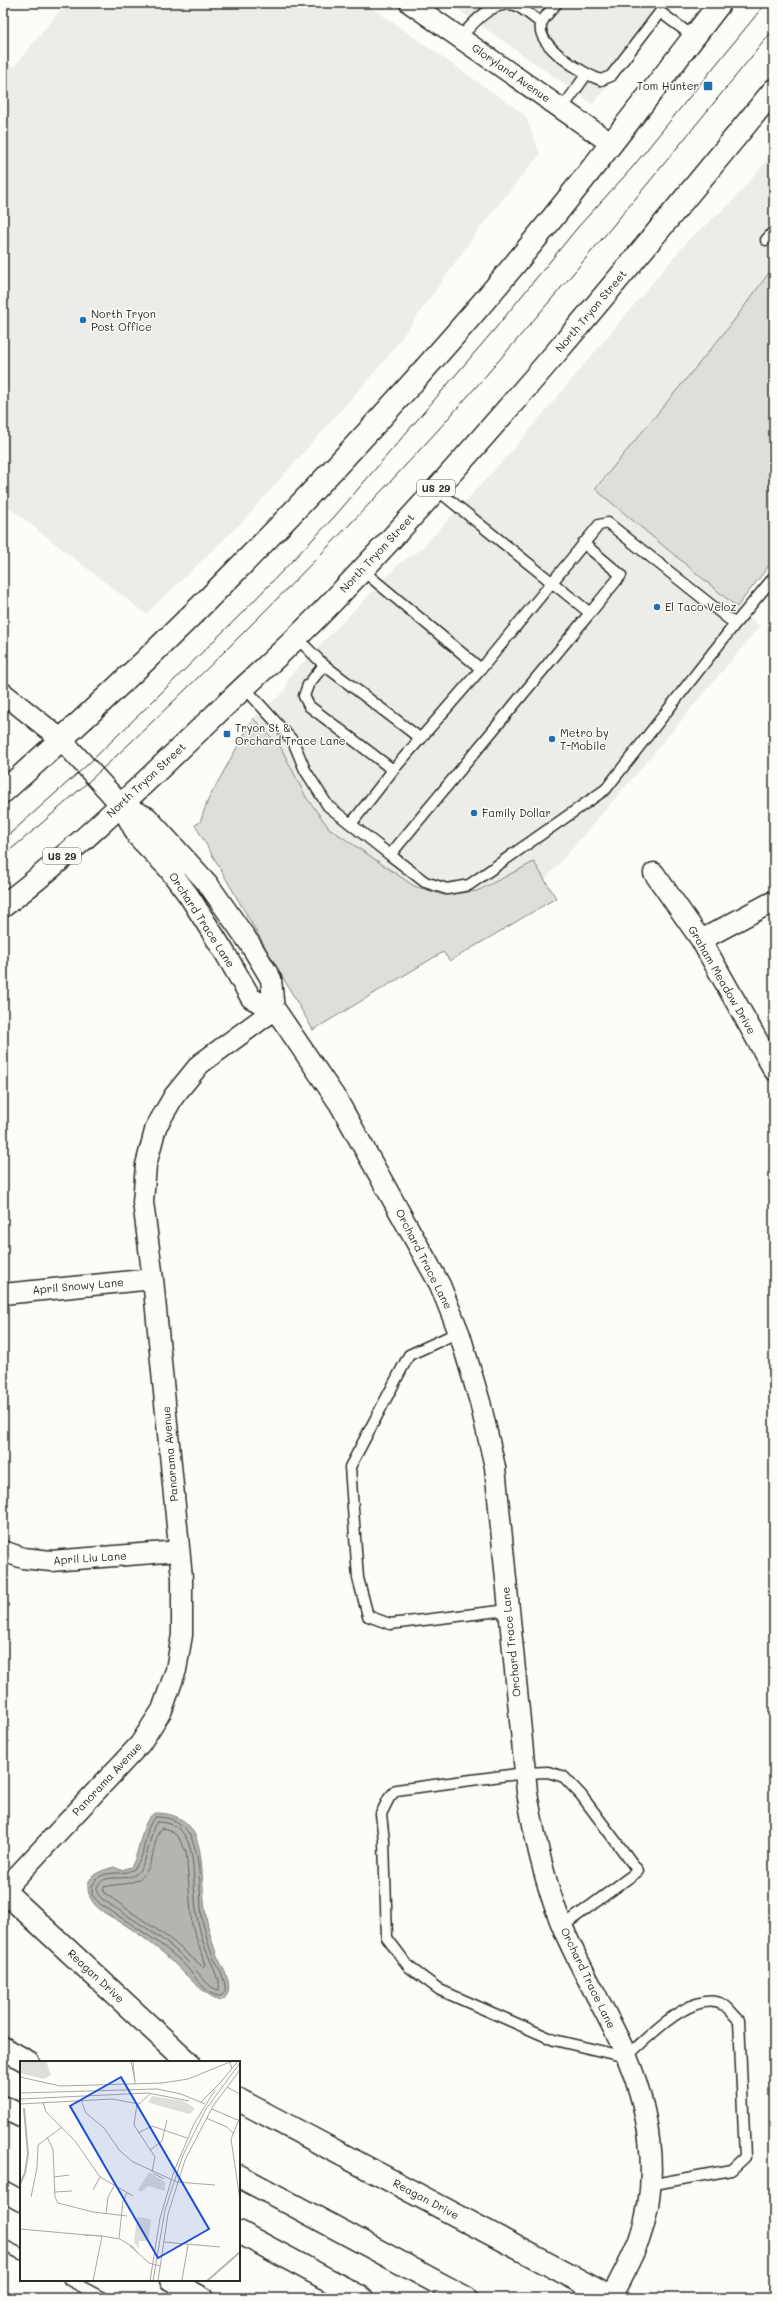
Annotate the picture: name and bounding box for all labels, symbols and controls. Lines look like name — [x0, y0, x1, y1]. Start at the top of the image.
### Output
street label: Gloryland Avenue — [469, 40, 554, 106]
place label: Tom Hunter — [637, 78, 699, 93]
marker: Tom Hunter — [702, 80, 714, 92]
street label: North Tryon Street — [552, 266, 630, 355]
place label: North Tryon Post Office — [91, 306, 156, 334]
marker: North Tryon Post Office — [78, 315, 88, 325]
road number: US 29 — [417, 480, 455, 496]
street label: North Tryon Street — [336, 510, 417, 596]
place label: El Taco Veloz — [665, 599, 736, 614]
marker: El Taco Veloz — [652, 602, 662, 612]
place label: Tryon St & Orchard Trace Lane — [235, 720, 346, 748]
place label: Metro by T-Mobile — [560, 725, 609, 753]
marker: Tryon St & Orchard Trace Lane — [222, 729, 232, 739]
marker: Metro by T-Mobile — [547, 734, 557, 744]
street label: North Tryon Street — [103, 739, 189, 820]
place label: Family Dollar — [482, 805, 551, 820]
marker: Family Dollar — [469, 808, 479, 818]
road number: US 29 — [43, 848, 81, 864]
street label: Orchard Trace Lane — [166, 869, 239, 970]
street label: Graham Meadow Drive — [685, 923, 760, 1037]
street label: Orchard Trace Lane — [393, 1206, 456, 1312]
street label: April Snowy Lane — [32, 1274, 124, 1297]
street label: Panorama Avenue — [158, 1405, 181, 1502]
street label: April Liu Lane — [53, 1547, 127, 1568]
street label: Orchard Trace Lane — [497, 1586, 524, 1698]
street label: Panorama Avenue — [68, 1738, 145, 1819]
street label: Orchard Trace Lane — [557, 1925, 620, 2031]
street label: Reagan Drive — [65, 1945, 128, 2006]
inset map — [20, 2061, 240, 2281]
street label: Reagan Drive — [391, 2175, 462, 2222]

